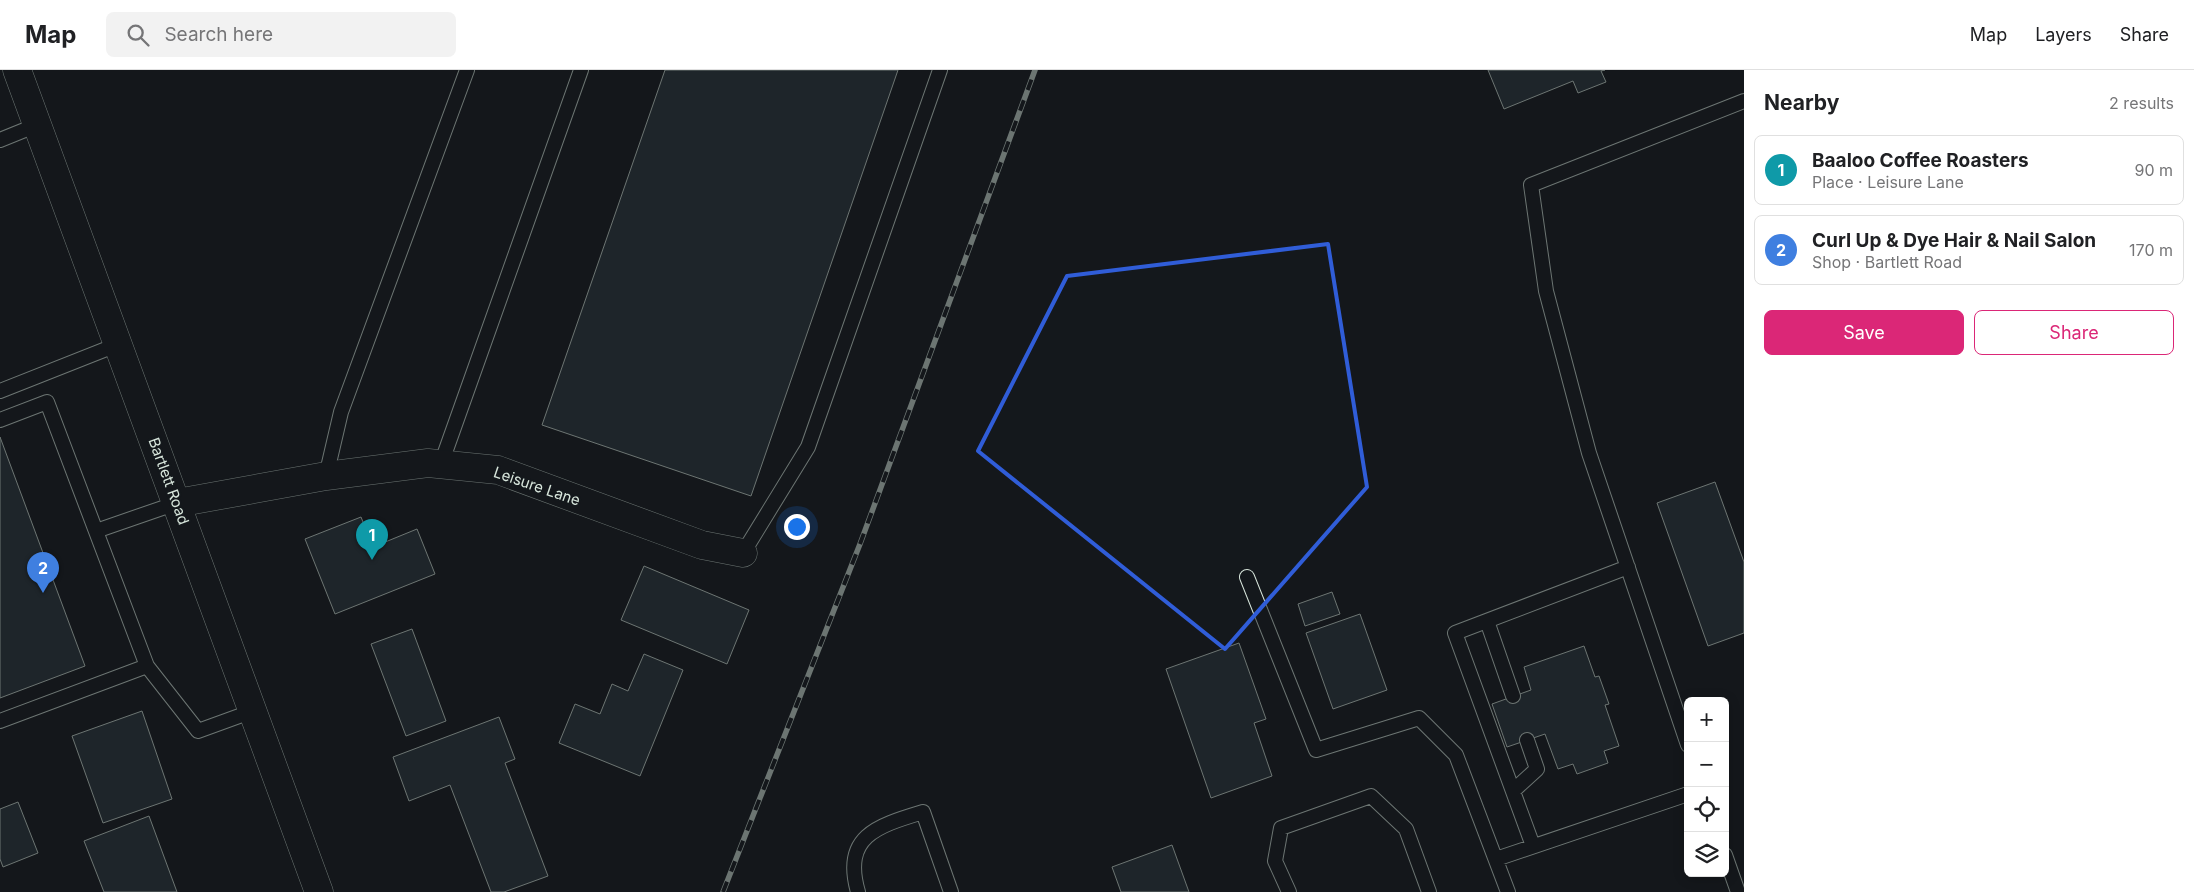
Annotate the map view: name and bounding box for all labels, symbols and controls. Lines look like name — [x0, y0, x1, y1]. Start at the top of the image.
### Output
search box — [106, 12, 456, 57]
text: Map — [25, 20, 76, 49]
icon: search — [124, 21, 152, 49]
text: Search here — [164, 23, 273, 46]
text: Map — [1970, 24, 2007, 45]
text: Layers — [2035, 24, 2092, 45]
text: Share — [2120, 24, 2169, 45]
text: Nearby — [1764, 90, 1839, 115]
text: 2 results — [2109, 93, 2174, 113]
text: Baaloo Coffee Roasters — [1812, 149, 2029, 172]
text: 1 — [1778, 160, 1784, 180]
text: 90 m — [2134, 160, 2173, 180]
text: Place · Leisure Lane — [1812, 172, 1964, 192]
text: Curl Up & Dye Hair & Nail Salon — [1812, 229, 2096, 252]
text: 2 — [1776, 240, 1786, 260]
text: 170 m — [2129, 240, 2173, 260]
text: Shop · Bartlett Road — [1812, 252, 1962, 272]
button: Save — [1764, 310, 1964, 355]
button: Share — [1974, 310, 2174, 355]
street label: Bartlett Road — [144, 435, 194, 527]
street label: Leisure Lane — [491, 462, 583, 510]
your location — [784, 514, 810, 540]
pin: 1 — [356, 519, 388, 560]
pin: 2 — [27, 552, 59, 593]
map controls — [1684, 697, 1729, 877]
button: + — [1684, 697, 1729, 742]
button: − — [1684, 742, 1729, 787]
button: locate — [1684, 787, 1729, 832]
button: layers — [1684, 832, 1729, 877]

